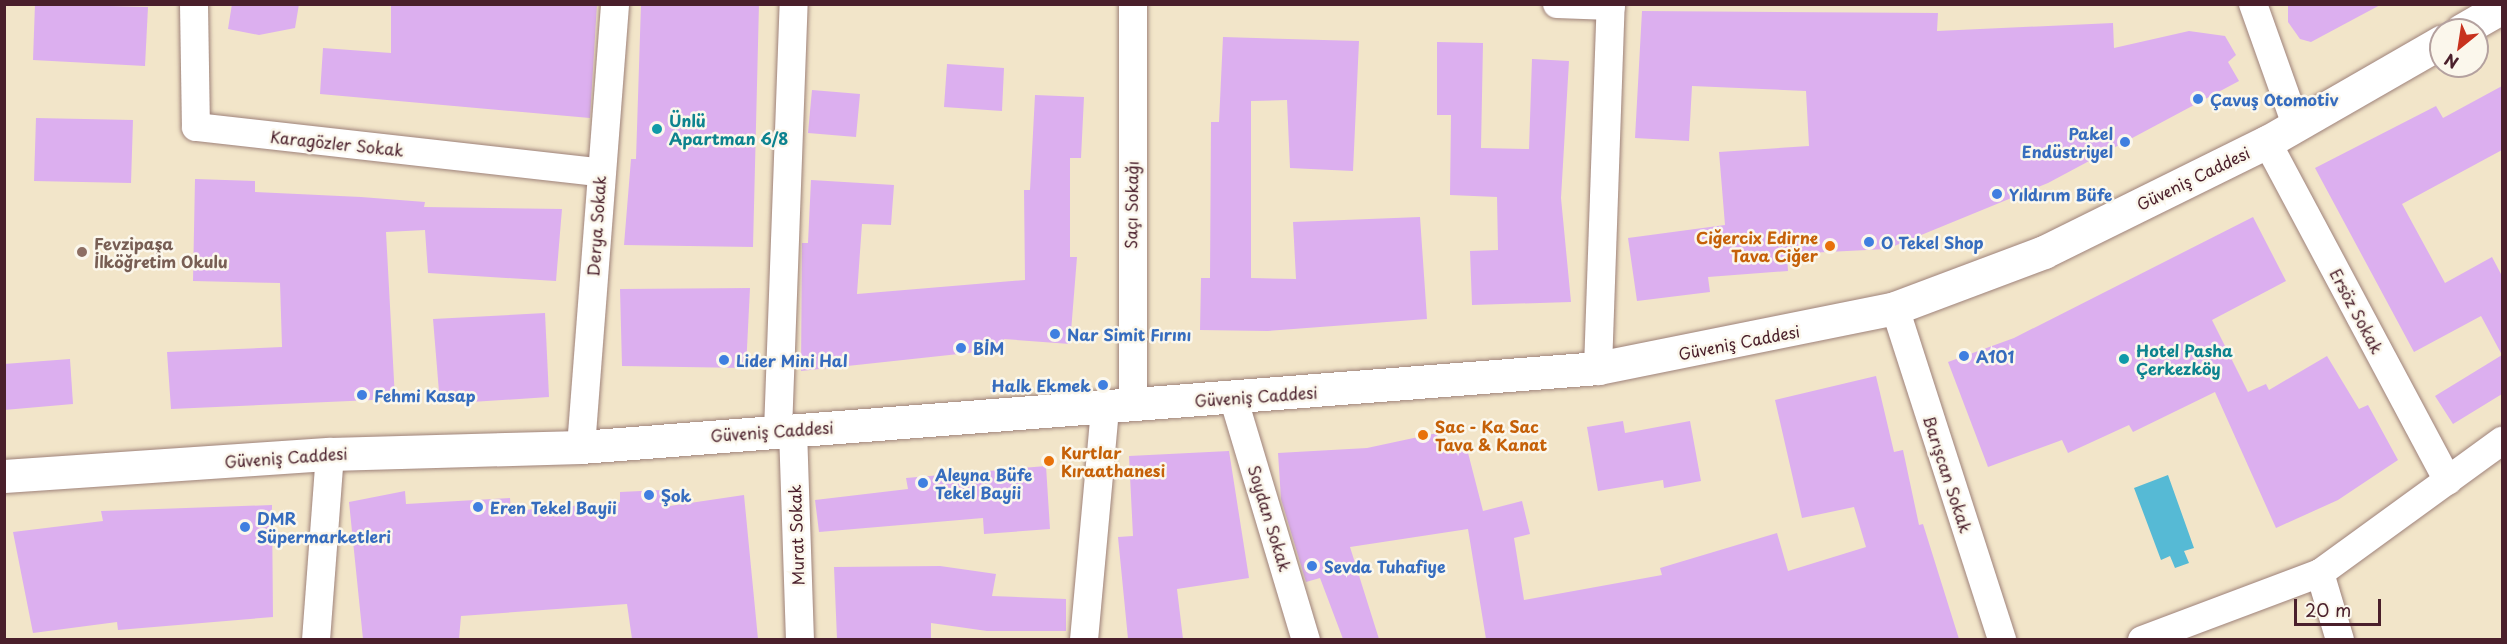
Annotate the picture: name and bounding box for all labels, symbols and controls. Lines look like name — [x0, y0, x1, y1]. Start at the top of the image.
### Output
north arrow — [2429, 18, 2489, 78]
text: N — [2440, 48, 2462, 75]
place label: Çavuş Otomotiv — [2210, 89, 2339, 109]
marker: Çavuş Otomotiv — [2191, 92, 2205, 106]
place label: Ünlü Apartman 6/8 — [669, 110, 788, 148]
marker: Ünlü Apartman 6/8 — [650, 122, 664, 136]
place label: Pakel Endüstriyel — [2022, 123, 2113, 161]
street label: Karagözler Sokak — [268, 126, 406, 160]
marker: Pakel Endüstriyel — [2118, 135, 2132, 149]
street label: Güveniş Caddesi — [2133, 142, 2253, 214]
street label: Saçı Sokağı — [1121, 160, 1141, 250]
street label: Derya Sokak — [583, 174, 609, 278]
place label: Yıldırım Büfe — [2009, 184, 2113, 204]
marker: Yıldırım Büfe — [1990, 187, 2004, 201]
place label: Ciğercix Edirne Tava Ciğer — [1695, 227, 1818, 265]
place label: O Tekel Shop — [1881, 232, 1985, 252]
place label: Fevzipaşa İlköğretim Okulu — [94, 233, 229, 271]
marker: O Tekel Shop — [1862, 235, 1876, 249]
marker: Ciğercix Edirne Tava Ciğer — [1823, 239, 1837, 253]
marker: Fevzipaşa İlköğretim Okulu — [75, 245, 89, 259]
street label: Ersöz Sokak — [2327, 265, 2387, 357]
street label: Güveniş Caddesi — [1677, 321, 1801, 363]
place label: Nar Simit Fırını — [1067, 324, 1192, 344]
marker: Nar Simit Fırını — [1048, 327, 1062, 341]
place label: BİM — [973, 338, 1004, 358]
place label: Hotel Pasha Çerkezköy — [2136, 340, 2234, 378]
marker: BİM — [954, 341, 968, 355]
place label: A101 — [1976, 346, 2014, 366]
marker: A101 — [1957, 349, 1971, 363]
place label: Lider Mini Hal — [736, 350, 848, 370]
marker: Hotel Pasha Çerkezköy — [2117, 352, 2131, 366]
marker: Lider Mini Hal — [717, 353, 731, 367]
place label: Halk Ekmek — [992, 375, 1091, 395]
marker: Halk Ekmek — [1096, 378, 1110, 392]
street label: Güveniş Caddesi — [1194, 382, 1318, 410]
place label: Fehmi Kasap — [374, 385, 476, 405]
marker: Fehmi Kasap — [355, 388, 369, 402]
street label: Barışcan Sokak — [1920, 413, 1976, 535]
place label: Sac - Ka Sac Tava & Kanat — [1435, 416, 1548, 454]
street label: Güveniş Caddesi — [710, 417, 834, 445]
marker: Sac - Ka Sac Tava & Kanat — [1416, 428, 1430, 442]
place label: Kurtlar Kıraathanesi — [1061, 442, 1165, 480]
street label: Güveniş Caddesi — [224, 443, 348, 471]
marker: Kurtlar Kıraathanesi — [1042, 454, 1056, 468]
street label: Soydan Sokak — [1245, 463, 1295, 573]
place label: Aleyna Büfe Tekel Bayii — [935, 464, 1033, 502]
marker: Aleyna Büfe Tekel Bayii — [916, 476, 930, 490]
street label: Murat Sokak — [785, 484, 807, 586]
place label: Şok — [661, 485, 691, 505]
marker: Şok — [642, 488, 656, 502]
place label: Eren Tekel Bayii — [490, 497, 619, 517]
marker: Eren Tekel Bayii — [471, 500, 485, 514]
place label: DMR Süpermarketleri — [257, 508, 391, 546]
marker: DMR Süpermarketleri — [238, 520, 252, 534]
place label: Sevda Tuhafiye — [1324, 556, 1446, 576]
marker: Sevda Tuhafiye — [1305, 559, 1319, 573]
scale bar — [2297, 587, 2384, 625]
text: 20 m — [2305, 596, 2351, 623]

